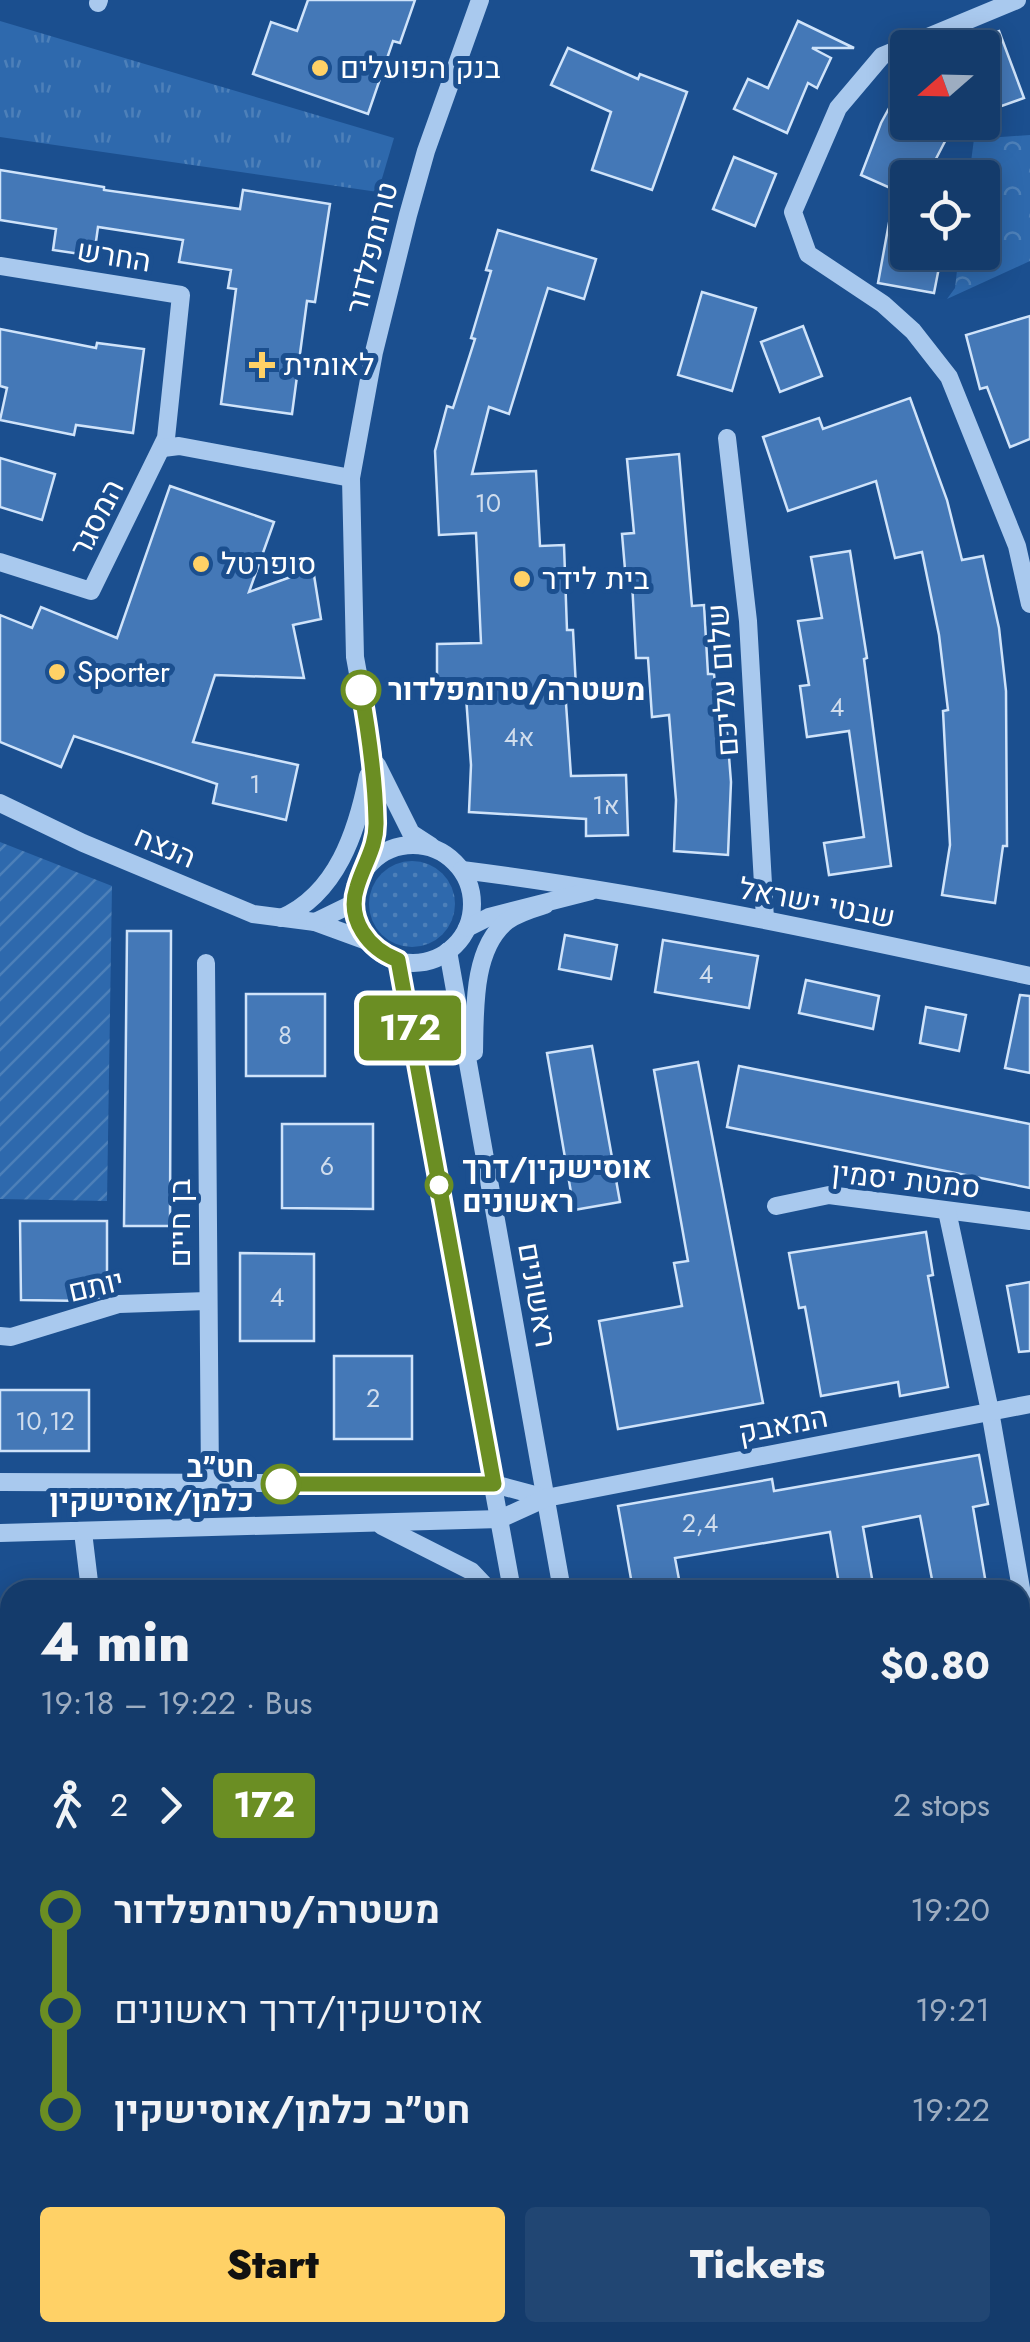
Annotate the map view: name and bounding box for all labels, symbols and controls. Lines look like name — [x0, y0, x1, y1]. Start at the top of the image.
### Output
north arrow — [890, 30, 1000, 140]
map controls — [890, 30, 1000, 270]
place label: בנק הפועלים — [340, 46, 501, 89]
marker: בנק הפועלים — [309, 57, 331, 79]
button: locate — [890, 160, 1000, 270]
street label: טרומפלדור — [334, 177, 409, 318]
street label: החרש — [74, 228, 154, 283]
place label: לאומית — [284, 343, 374, 386]
marker: לאומית — [249, 352, 275, 378]
street label: המסגר — [59, 471, 134, 564]
house number: 10 — [475, 485, 501, 521]
place label: סופרטל — [221, 542, 316, 585]
marker: סופרטל — [190, 553, 212, 575]
place label: בית לידר — [542, 557, 650, 600]
marker: בית לידר — [511, 568, 533, 590]
street label: שלום עליכם — [696, 602, 749, 758]
place label: Sporter — [77, 650, 171, 693]
marker: Sporter — [46, 661, 68, 683]
place label: משטרה/טרומפלדור — [388, 668, 645, 711]
marker: משטרה/טרומפלדור — [342, 671, 380, 709]
house number: 4 — [830, 689, 844, 725]
house number: 4א — [504, 719, 534, 755]
house number: 1 — [249, 766, 261, 802]
house number: 1א — [592, 787, 620, 823]
street label: הנצח — [128, 814, 203, 879]
street label: שבטי ישראל — [735, 866, 899, 939]
house number: 4 — [699, 956, 713, 992]
line badge: 172 — [352, 996, 468, 1060]
text: 172 — [379, 1003, 441, 1053]
house number: 8 — [278, 1017, 292, 1053]
place label: אוסישקין/דרך ראשונים — [462, 1146, 652, 1223]
house number: 6 — [320, 1148, 334, 1184]
street label: סמטת יסמין — [830, 1150, 983, 1209]
marker: אוסישקין/דרך ראשונים — [426, 1172, 452, 1198]
street label: בן חיים — [158, 1178, 201, 1267]
street label: ראשונים — [507, 1239, 568, 1351]
street label: יותם — [64, 1258, 128, 1313]
house number: 4 — [270, 1279, 284, 1315]
house number: 2 — [366, 1380, 380, 1416]
street label: המאבק — [734, 1395, 831, 1454]
house number: 10,12 — [15, 1403, 75, 1439]
place label: חט״ב כלמן/אוסישקין — [49, 1445, 254, 1522]
marker: חט״ב כלמן/אוסישקין — [262, 1465, 300, 1503]
house number: 2,4 — [682, 1505, 718, 1541]
text: 4 min — [40, 1602, 190, 1682]
text: $0.80 — [880, 1638, 990, 1693]
text: 19:18 – 19:22 · Bus — [40, 1680, 312, 1726]
icon: walk — [40, 1778, 95, 1833]
icon: forward — [143, 1778, 198, 1833]
text: 172 — [233, 1780, 295, 1830]
text: 2 — [110, 1782, 128, 1828]
text: 2 stops — [893, 1782, 990, 1828]
text: משטרה/טרומפלדור — [114, 1882, 440, 1937]
text: 19:20 — [910, 1887, 990, 1933]
text: אוסישקין/דרך ראשונים — [114, 1982, 483, 2037]
text: 19:21 — [915, 1987, 990, 2033]
text: חט״ב כלמן/אוסישקין — [114, 2082, 470, 2137]
text: 19:22 — [911, 2087, 990, 2133]
button: Start — [40, 2207, 505, 2322]
button: Tickets — [525, 2207, 990, 2322]

